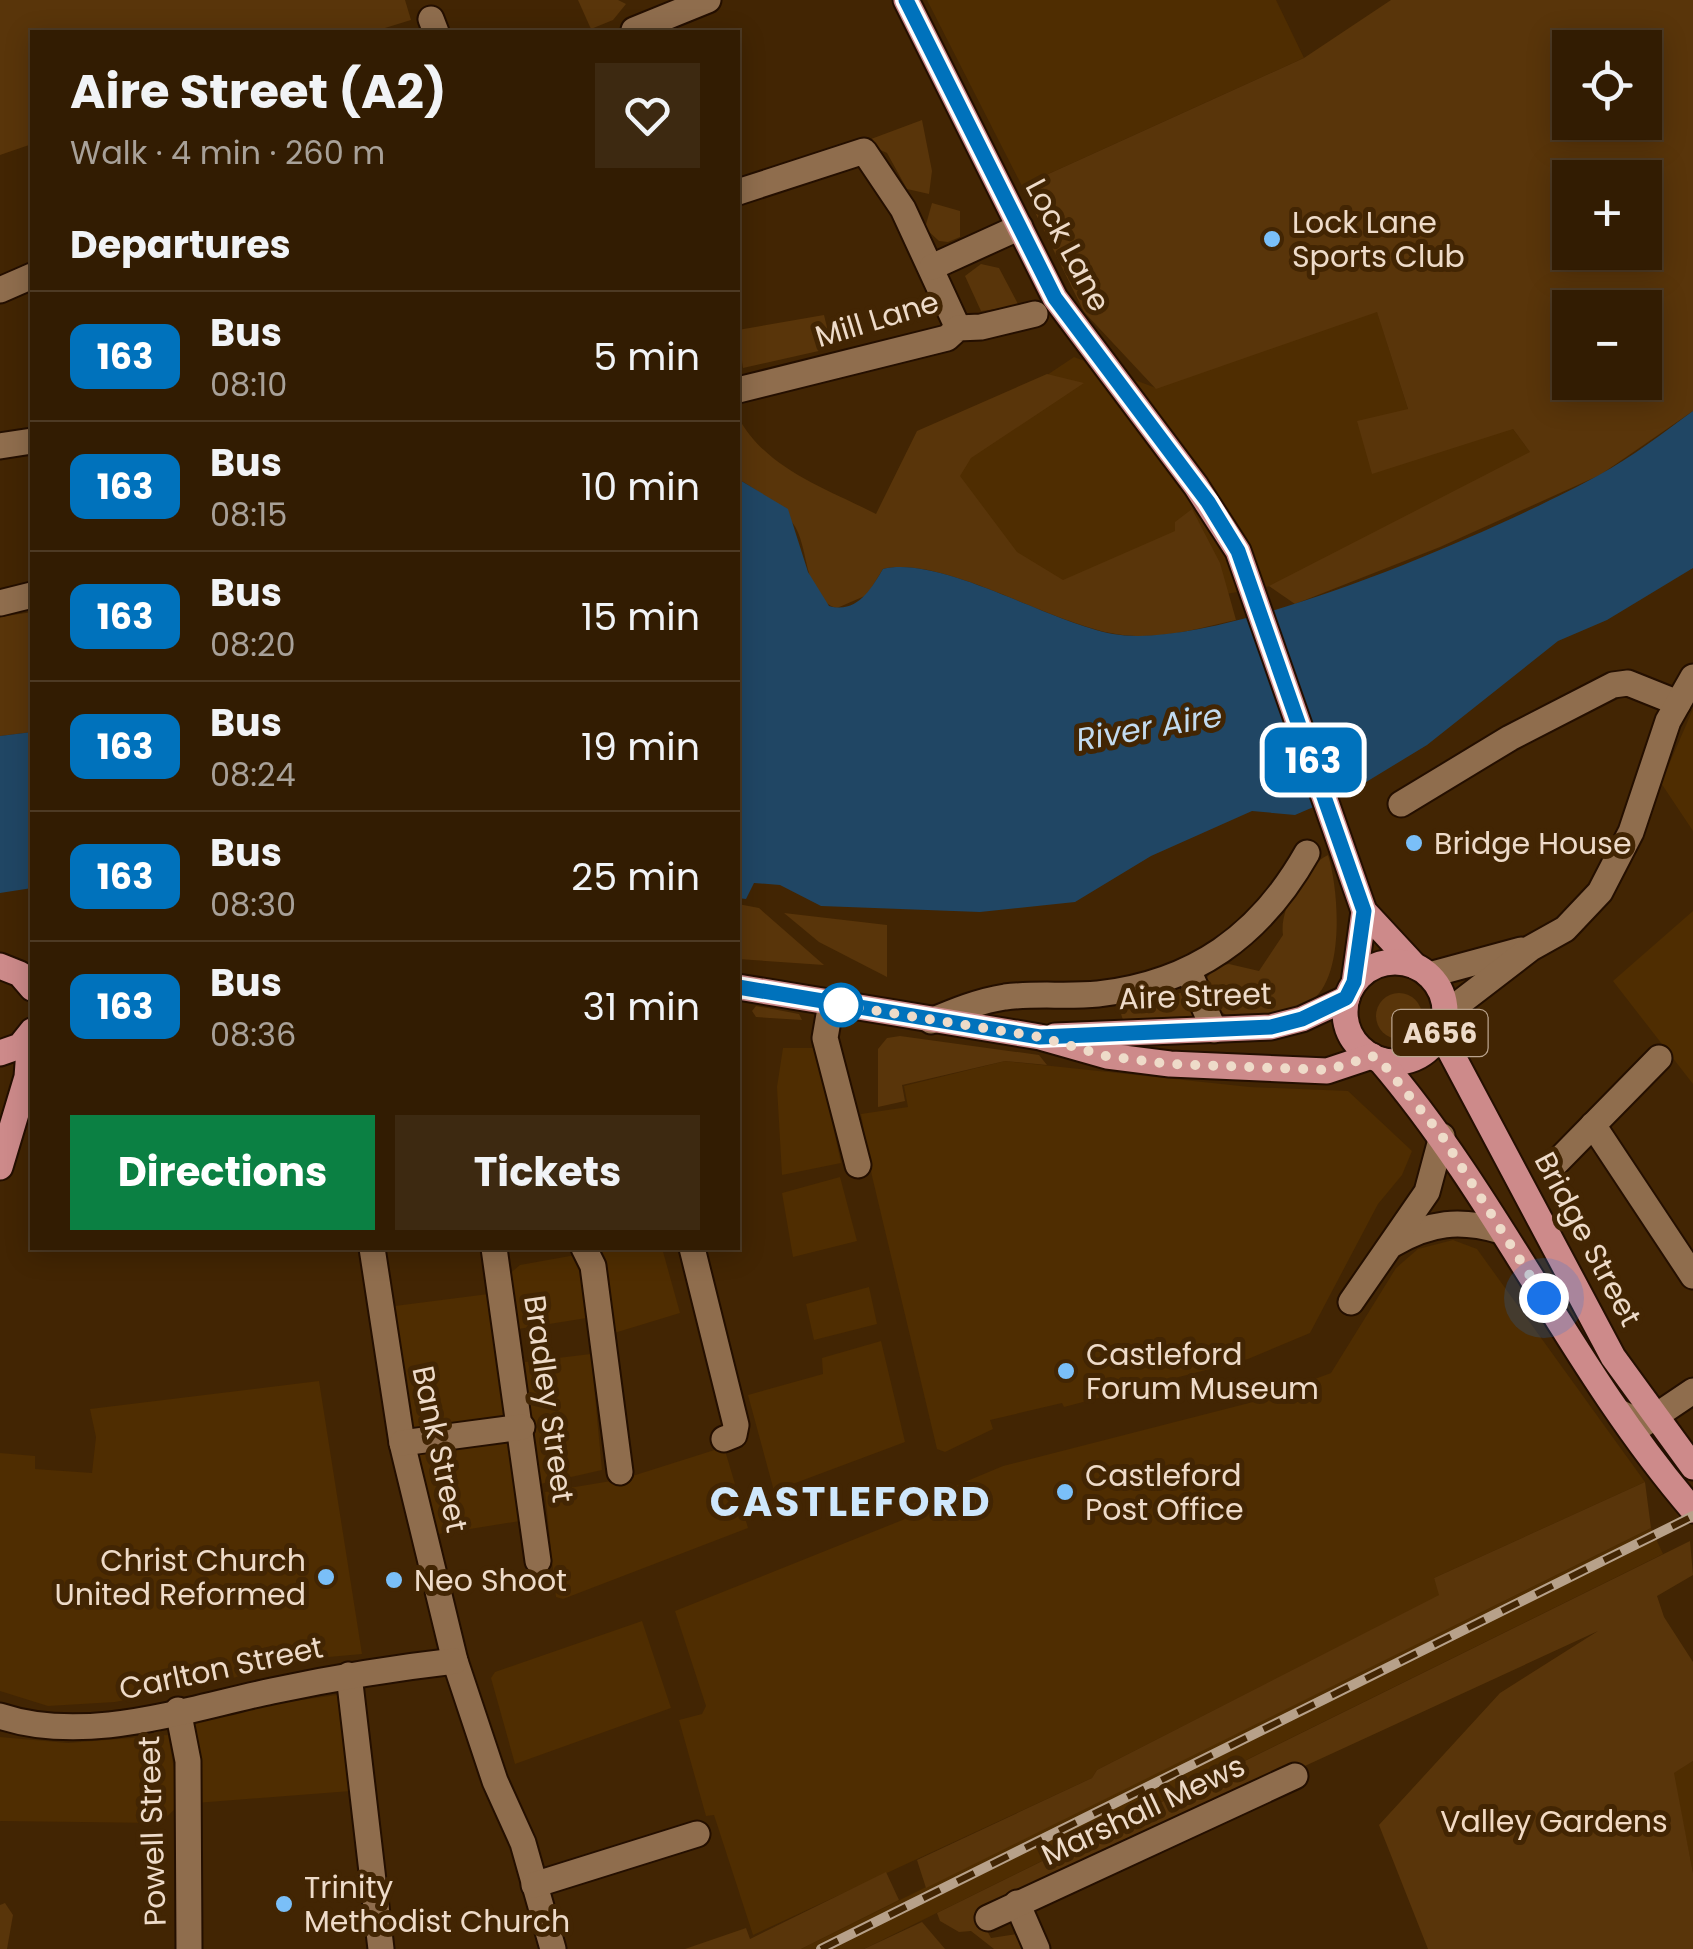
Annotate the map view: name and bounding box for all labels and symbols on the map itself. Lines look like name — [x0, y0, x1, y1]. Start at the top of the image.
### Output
street label: Lock Lane — [1015, 171, 1121, 319]
place label: Lock Lane Sports Club — [1292, 201, 1465, 278]
marker: Lock Lane Sports Club — [1261, 228, 1283, 250]
street label: Mill Lane — [810, 280, 944, 358]
water label: River Aire — [1072, 692, 1226, 762]
line badge: 163 — [1256, 728, 1370, 792]
place label: Bridge House — [1434, 822, 1632, 865]
marker: Bridge House — [1403, 832, 1425, 854]
street label: Aire Street — [1118, 972, 1272, 1020]
unlabelled marker — [820, 984, 862, 1026]
road number: A656 — [1392, 1010, 1488, 1056]
street label: Bridge Street — [1524, 1144, 1652, 1334]
your location — [1519, 1273, 1569, 1323]
street label: Bradley Street — [513, 1293, 585, 1505]
place label: Castleford Forum Museum — [1086, 1333, 1319, 1410]
marker: Castleford Forum Museum — [1055, 1360, 1077, 1382]
street label: Bank Street — [401, 1362, 479, 1536]
place label: Castleford Post Office — [1085, 1454, 1244, 1531]
district label: CASTLEFORD — [710, 1474, 992, 1530]
marker: Castleford Post Office — [1054, 1481, 1076, 1503]
place label: Christ Church United Reformed — [54, 1539, 306, 1616]
place label: Neo Shoot — [414, 1559, 567, 1602]
marker: Christ Church United Reformed — [315, 1566, 337, 1588]
marker: Neo Shoot — [383, 1569, 405, 1591]
street label: Carlton Street — [115, 1625, 327, 1711]
street label: Powell Street — [127, 1735, 177, 1927]
street label: Marshall Mews — [1034, 1744, 1252, 1876]
park label: Valley Gardens — [1440, 1800, 1668, 1843]
place label: Trinity Methodist Church — [304, 1866, 570, 1943]
marker: Trinity Methodist Church — [273, 1893, 295, 1915]

